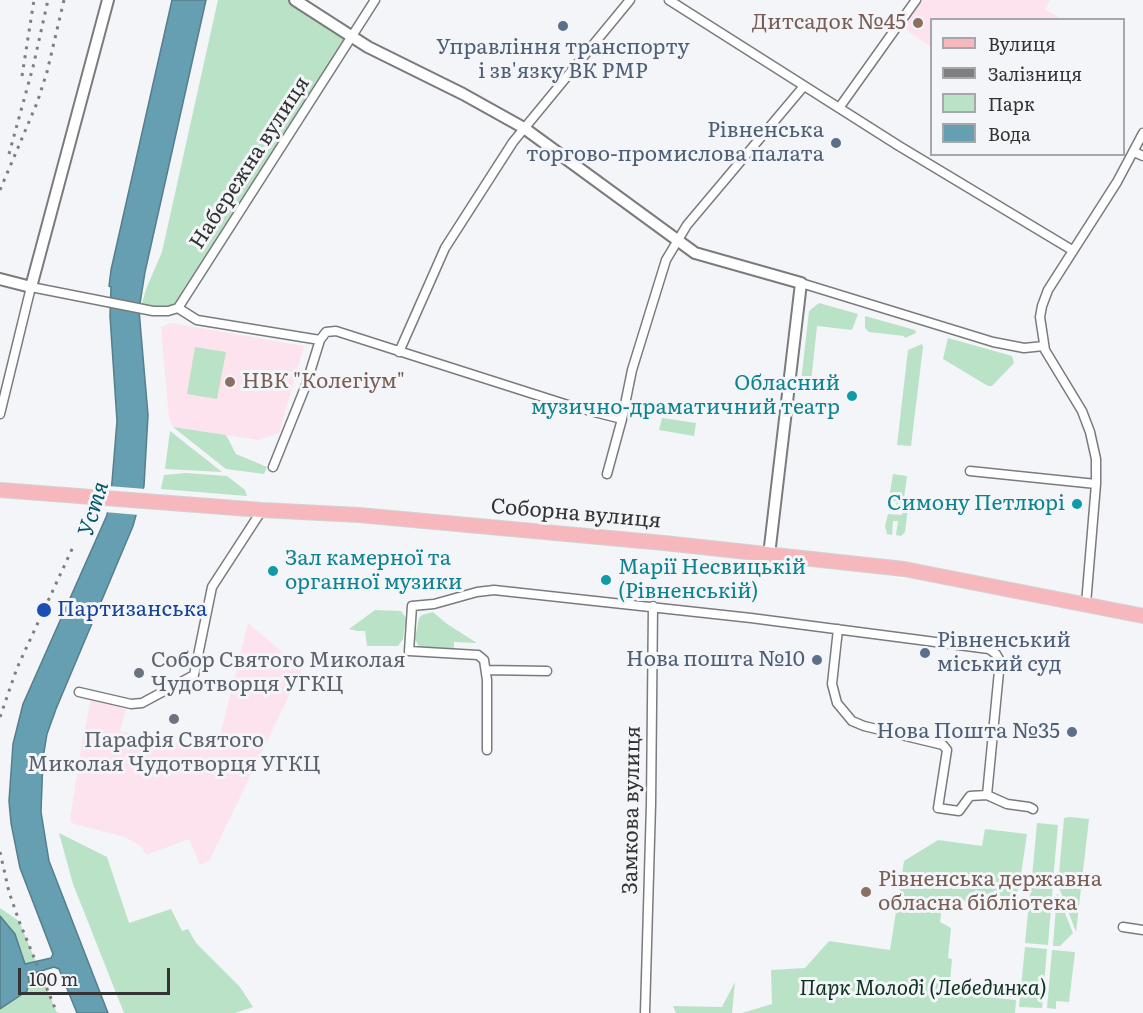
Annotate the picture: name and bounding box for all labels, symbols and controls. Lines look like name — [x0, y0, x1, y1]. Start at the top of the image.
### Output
place label: Дитсадок №45 — [752, 10, 906, 36]
marker: Дитсадок №45 — [911, 16, 925, 30]
legend — [930, 18, 1125, 156]
marker: Управління транспорту і зв'язку ВК РМР — [556, 19, 570, 33]
text: Вулиця — [988, 30, 1056, 57]
place label: Управління транспорту і зв'язку ВК РМР — [436, 35, 690, 85]
text: Залізниця — [988, 60, 1082, 87]
street label: Набережна вулиця — [185, 72, 315, 254]
text: Парк — [988, 90, 1035, 117]
place label: Рівненська торгово-промислова палата — [526, 118, 824, 168]
text: Вода — [988, 120, 1031, 147]
marker: Рівненська торгово-промислова палата — [829, 136, 843, 150]
place label: НВК "Колегіум" — [242, 369, 405, 395]
place label: Обласний музично-драматичний театр — [531, 371, 840, 421]
marker: НВК "Колегіум" — [223, 375, 237, 389]
marker: Обласний музично-драматичний театр — [845, 389, 859, 403]
water label: Устя — [73, 479, 115, 539]
place label: Симону Петлюрі — [887, 491, 1065, 517]
street label: Соборна вулиця — [490, 494, 662, 534]
marker: Симону Петлюрі — [1070, 497, 1084, 511]
place label: Зал камерної та органної музики — [285, 546, 462, 596]
place label: Марії Несвицькій (Рівненській) — [618, 555, 806, 605]
marker: Зал камерної та органної музики — [266, 564, 280, 578]
marker: Марії Несвицькій (Рівненській) — [599, 573, 613, 587]
place label: Партизанська — [57, 597, 207, 623]
marker: Партизанська — [35, 601, 53, 619]
place label: Рівненський міський суд — [937, 628, 1071, 678]
marker: Рівненський міський суд — [918, 646, 932, 660]
place label: Нова пошта №10 — [626, 647, 805, 673]
place label: Собор Святого Миколая Чудотворця УГКЦ — [151, 648, 406, 698]
marker: Нова пошта №10 — [810, 653, 824, 667]
marker: Собор Святого Миколая Чудотворця УГКЦ — [132, 666, 146, 680]
marker: Парафія Святого Миколая Чудотворця УГКЦ — [167, 712, 181, 726]
place label: Нова Пошта №35 — [876, 719, 1060, 745]
street label: Замкова вулиця — [618, 725, 646, 895]
marker: Нова Пошта №35 — [1065, 725, 1079, 739]
place label: Парафія Святого Миколая Чудотворця УГКЦ — [27, 728, 321, 778]
place label: Рівненська державна обласна бібліотека — [878, 867, 1102, 917]
marker: Рівненська державна обласна бібліотека — [859, 885, 873, 899]
scale bar — [21, 956, 172, 994]
text: 100 m — [29, 965, 78, 992]
park label: Парк Молоді (Лебединка) — [799, 976, 1047, 1002]

